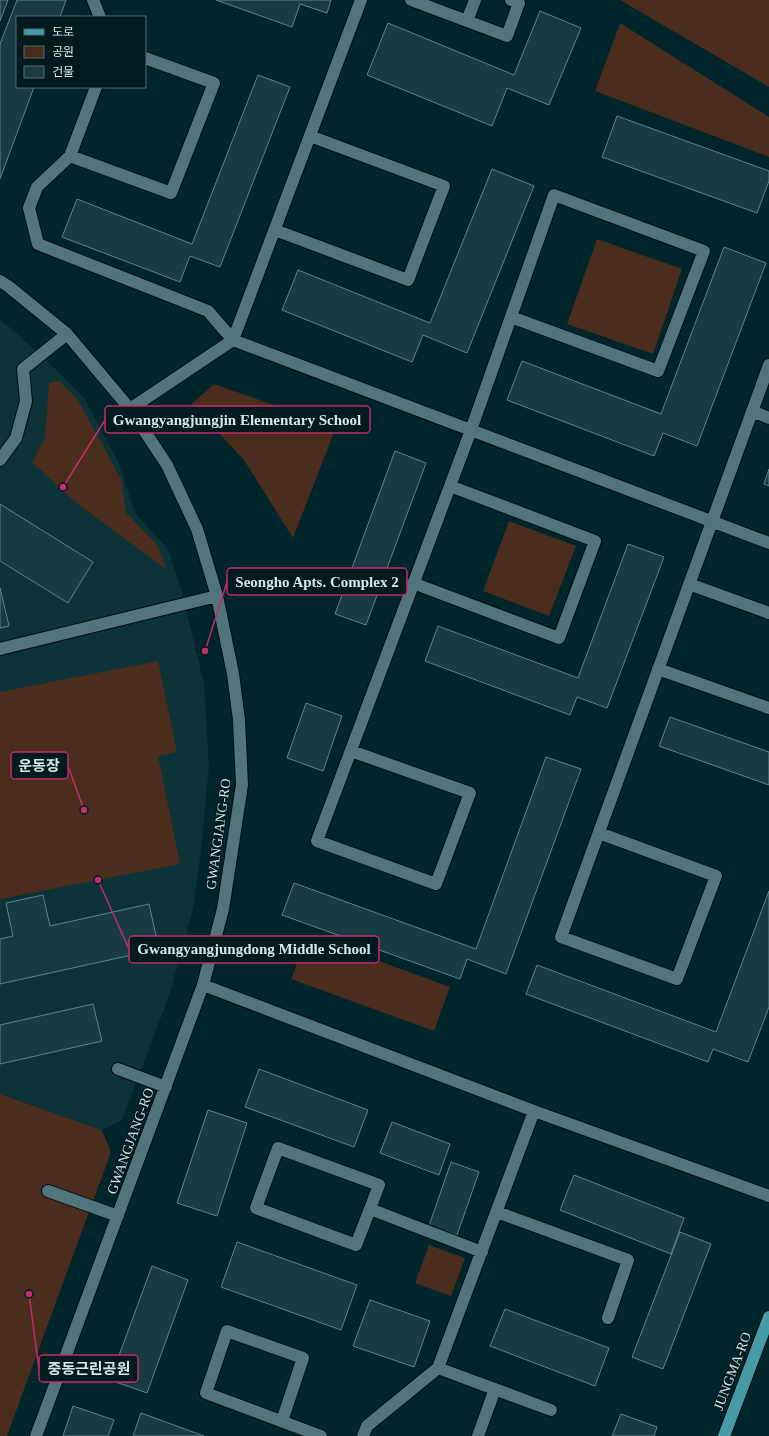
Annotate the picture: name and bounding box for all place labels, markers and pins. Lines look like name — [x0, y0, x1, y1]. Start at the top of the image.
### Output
callout: Gwangyangjungjin Elementary School — [105, 406, 370, 433]
callout: Seongho Apts. Complex 2 — [227, 568, 407, 595]
callout: 운동장 — [11, 752, 68, 779]
callout: Gwangyangjungdong Middle School — [129, 936, 379, 963]
callout: 중동근린공원 — [39, 1355, 138, 1382]

